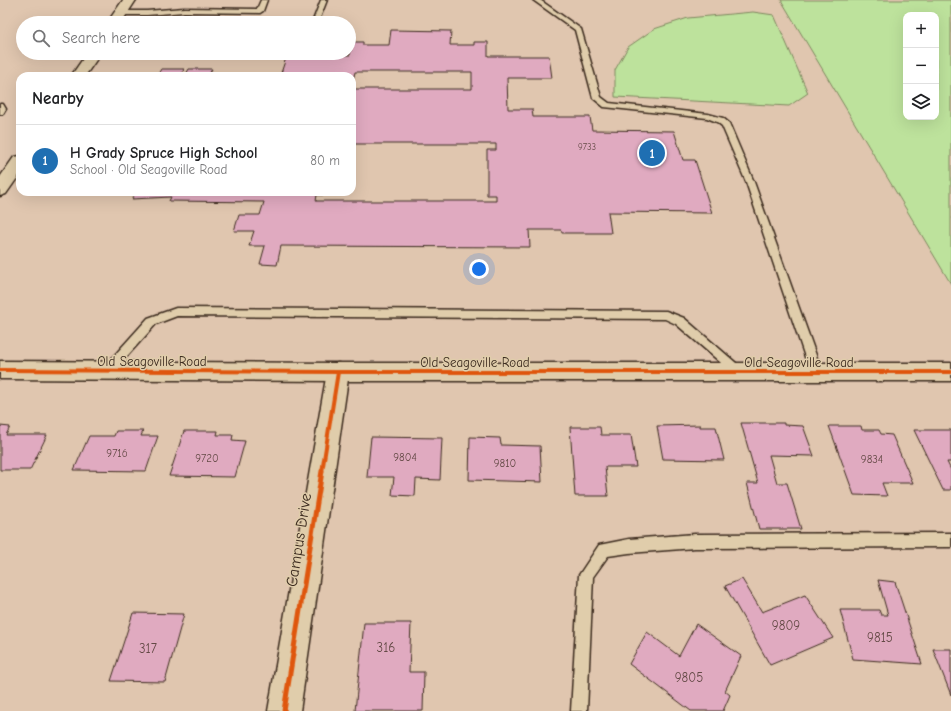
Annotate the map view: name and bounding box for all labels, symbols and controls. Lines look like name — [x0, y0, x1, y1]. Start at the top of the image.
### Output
map controls — [903, 12, 939, 120]
button: + — [903, 12, 939, 48]
search box — [16, 16, 356, 60]
icon: search — [30, 27, 52, 49]
text: Search here — [62, 29, 140, 47]
button: − — [903, 48, 939, 84]
button: layers — [903, 84, 939, 120]
text: Nearby — [32, 89, 83, 108]
pin: 1 — [639, 138, 665, 168]
house number: 9733 — [578, 142, 596, 152]
text: H Grady Spruce High School — [70, 144, 258, 162]
text: 1 — [42, 153, 48, 168]
text: 80 m — [310, 153, 340, 168]
text: School · Old Seagoville Road — [70, 162, 227, 177]
your location — [469, 259, 489, 279]
street label: Old Seagoville Road — [97, 354, 207, 369]
street label: Old Seagoville Road — [420, 355, 530, 370]
street label: Old Seagoville Road — [744, 355, 854, 370]
house number: 9716 — [106, 447, 128, 460]
house number: 9804 — [393, 451, 417, 464]
house number: 9720 — [195, 452, 219, 465]
house number: 9834 — [861, 453, 883, 466]
house number: 9810 — [494, 457, 516, 470]
street label: Campus Drive — [283, 492, 315, 588]
house number: 9809 — [772, 618, 800, 633]
house number: 9815 — [867, 630, 893, 645]
house number: 316 — [377, 640, 395, 655]
house number: 317 — [139, 641, 157, 656]
house number: 9805 — [675, 670, 703, 685]

